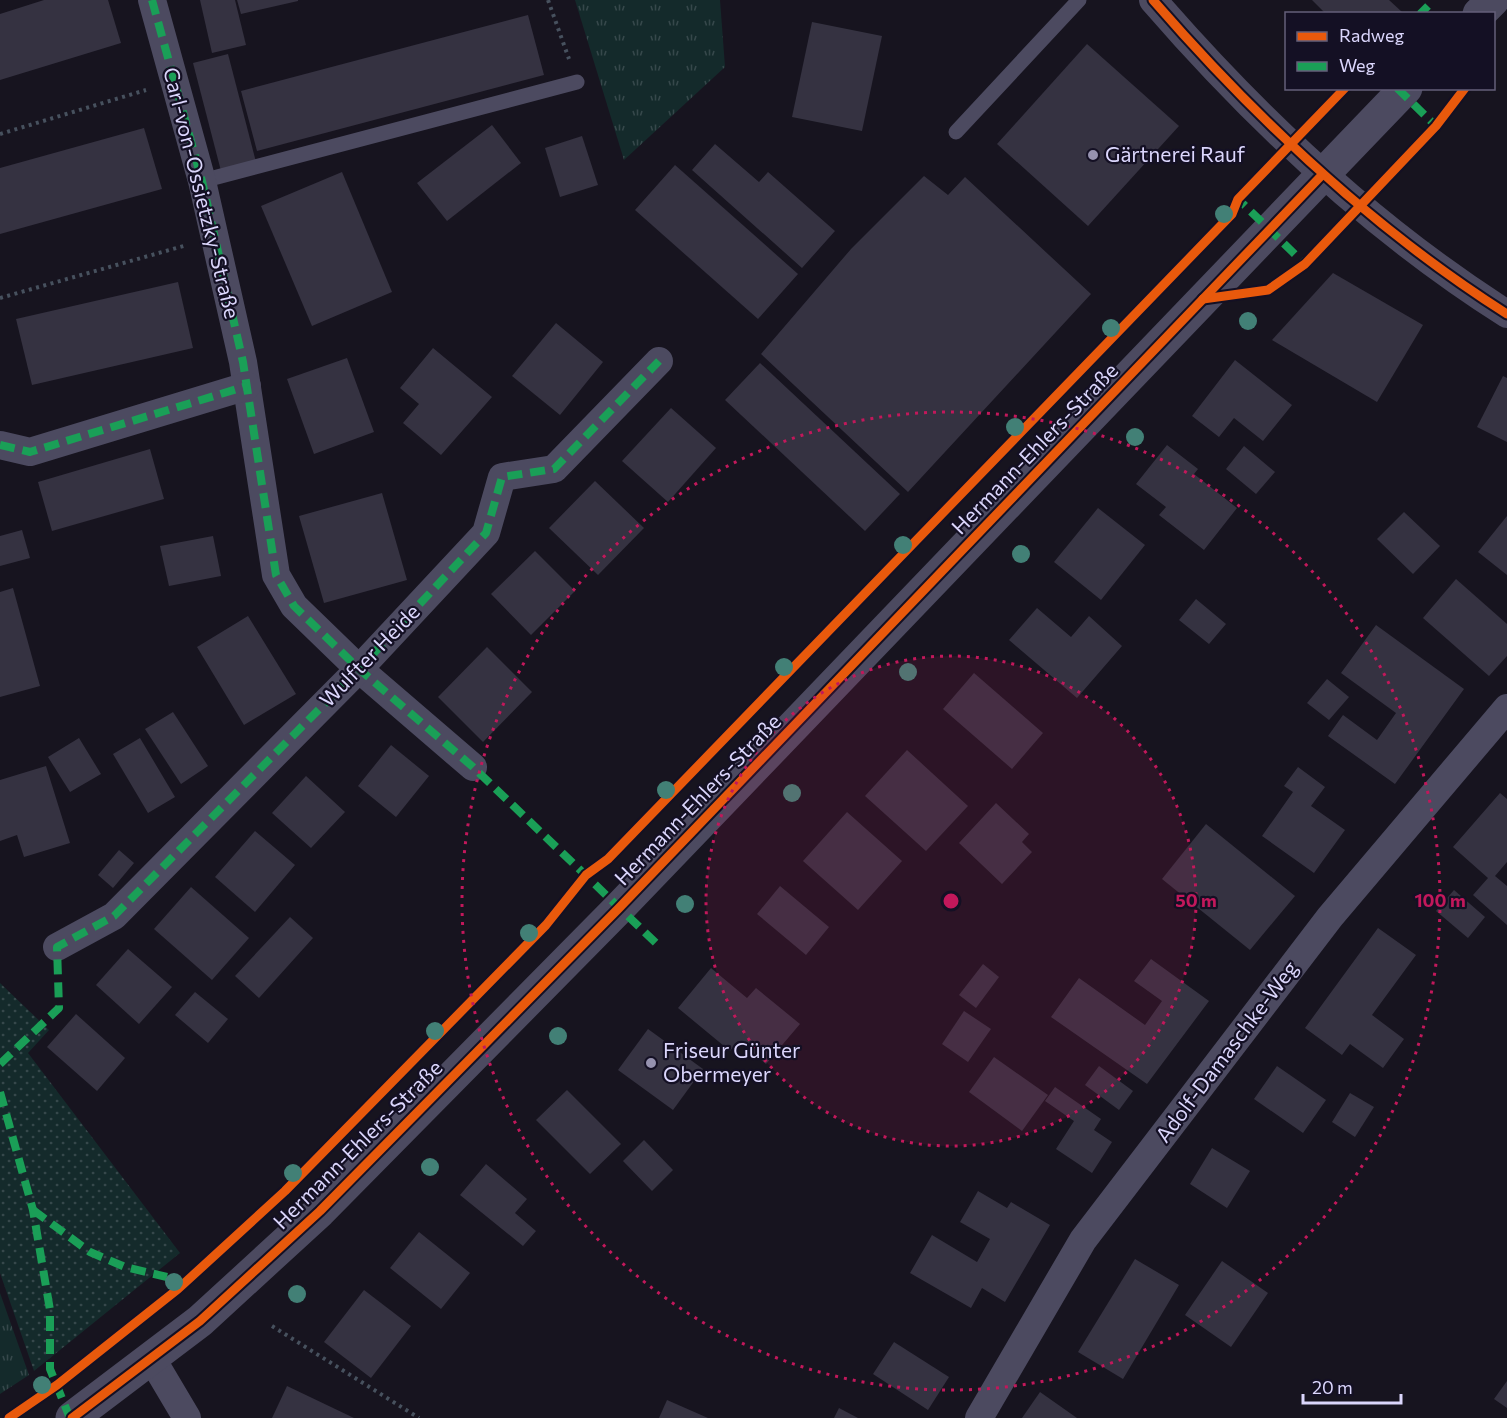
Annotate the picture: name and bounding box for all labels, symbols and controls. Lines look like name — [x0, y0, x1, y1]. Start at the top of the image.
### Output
legend — [1285, 12, 1495, 90]
text: Radweg — [1339, 24, 1404, 46]
text: Weg — [1339, 54, 1376, 76]
street label: Carl-von-Ossietzky-Straße — [159, 64, 246, 321]
place label: Gärtnerei Rauf — [1105, 141, 1246, 166]
marker: Gärtnerei Rauf — [1086, 148, 1100, 162]
street label: Hermann-Ehlers-Straße — [946, 357, 1122, 539]
street label: Wulfter Heide — [314, 598, 424, 712]
street label: Hermann-Ehlers-Straße — [609, 708, 785, 890]
text: 50 m — [1175, 889, 1217, 911]
text: 100 m — [1414, 889, 1466, 911]
centre of rings — [941, 891, 961, 911]
street label: Adolf-Damaschke-Weg — [1149, 955, 1302, 1147]
place label: Friseur Günter Obermeyer — [663, 1037, 800, 1086]
street label: Hermann-Ehlers-Straße — [267, 1054, 447, 1234]
marker: Friseur Günter Obermeyer — [644, 1056, 658, 1070]
scale bar — [1303, 1367, 1400, 1405]
text: 20 m — [1312, 1376, 1353, 1398]

